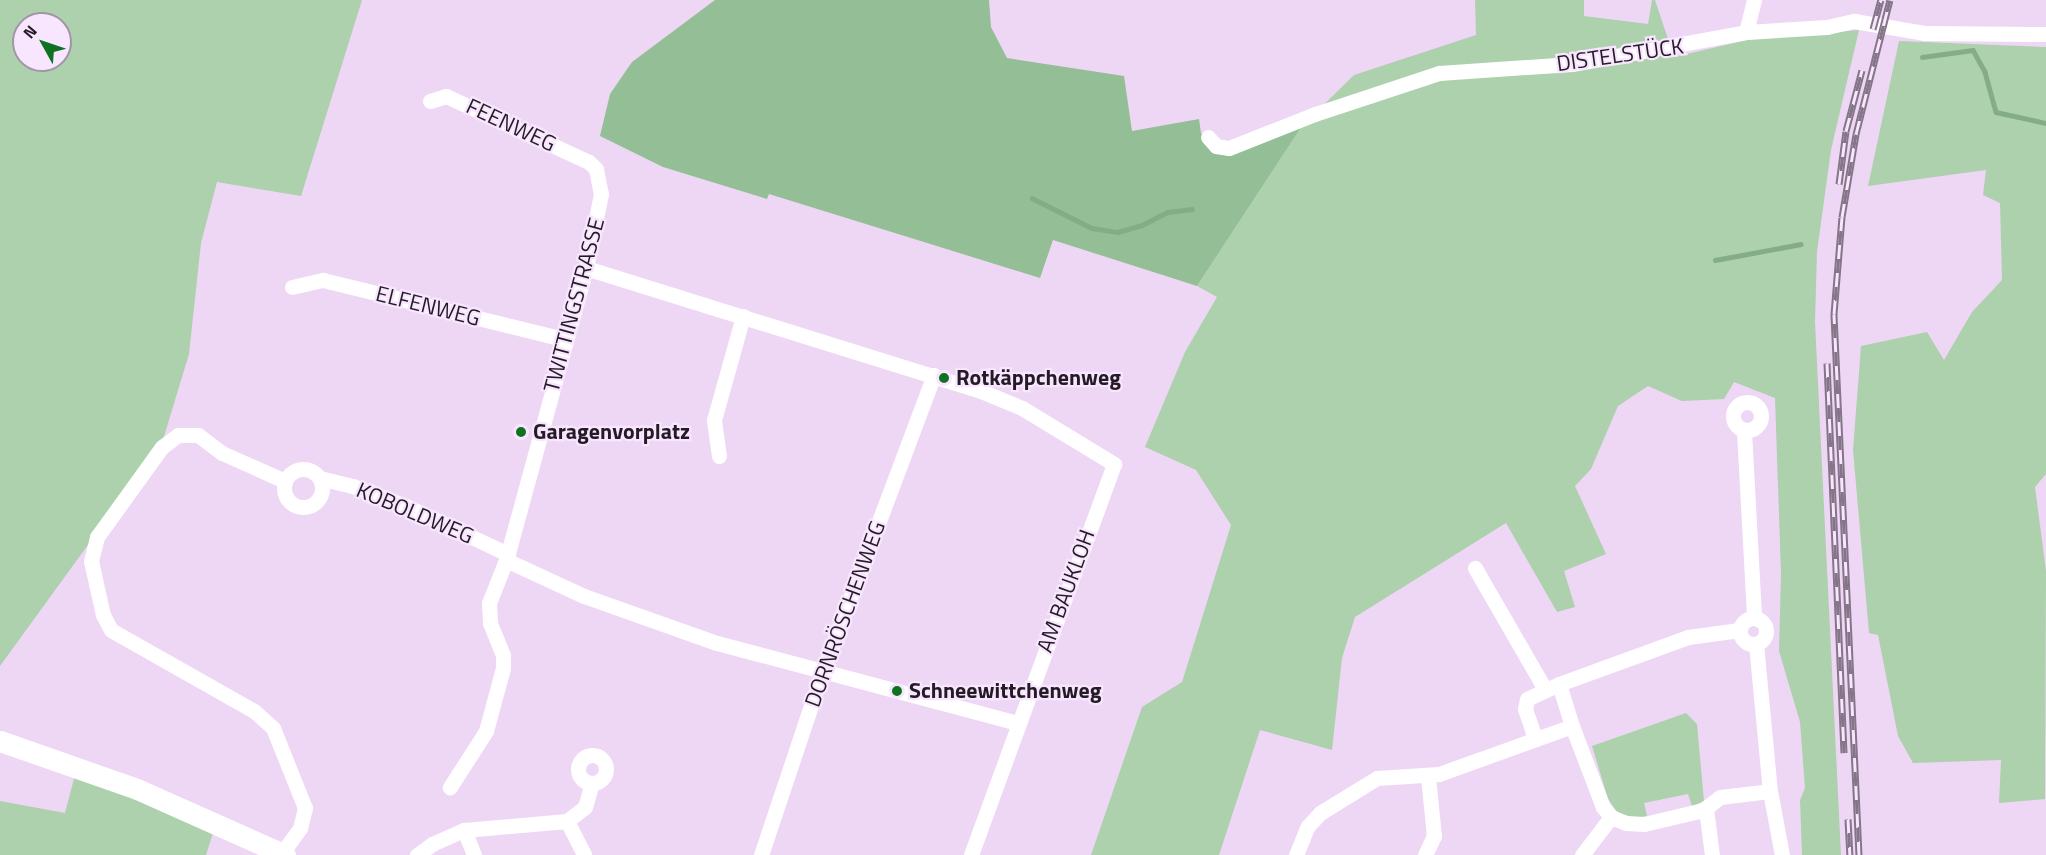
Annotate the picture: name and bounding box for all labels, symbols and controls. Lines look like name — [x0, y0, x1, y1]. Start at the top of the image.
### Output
north arrow — [12, 12, 72, 72]
text: N — [17, 20, 43, 44]
street label: DISTELSTÜCK — [1555, 33, 1685, 77]
street label: FEENWEG — [462, 93, 560, 157]
street label: TWITTINGSTRASSE — [538, 215, 610, 395]
street label: ELFENWEG — [373, 280, 483, 332]
place label: Rotkäppchenweg — [956, 365, 1121, 391]
marker: Rotkäppchenweg — [937, 371, 951, 385]
place label: Garagenvorplatz — [533, 419, 690, 445]
marker: Garagenvorplatz — [514, 425, 528, 439]
street label: KOBOLDWEG — [353, 477, 477, 549]
street label: DORNRÖSCHENWEG — [799, 517, 891, 711]
street label: AM BAUKLOH — [1032, 526, 1100, 656]
place label: Schneewittchenweg — [909, 678, 1101, 704]
marker: Schneewittchenweg — [890, 684, 904, 698]

